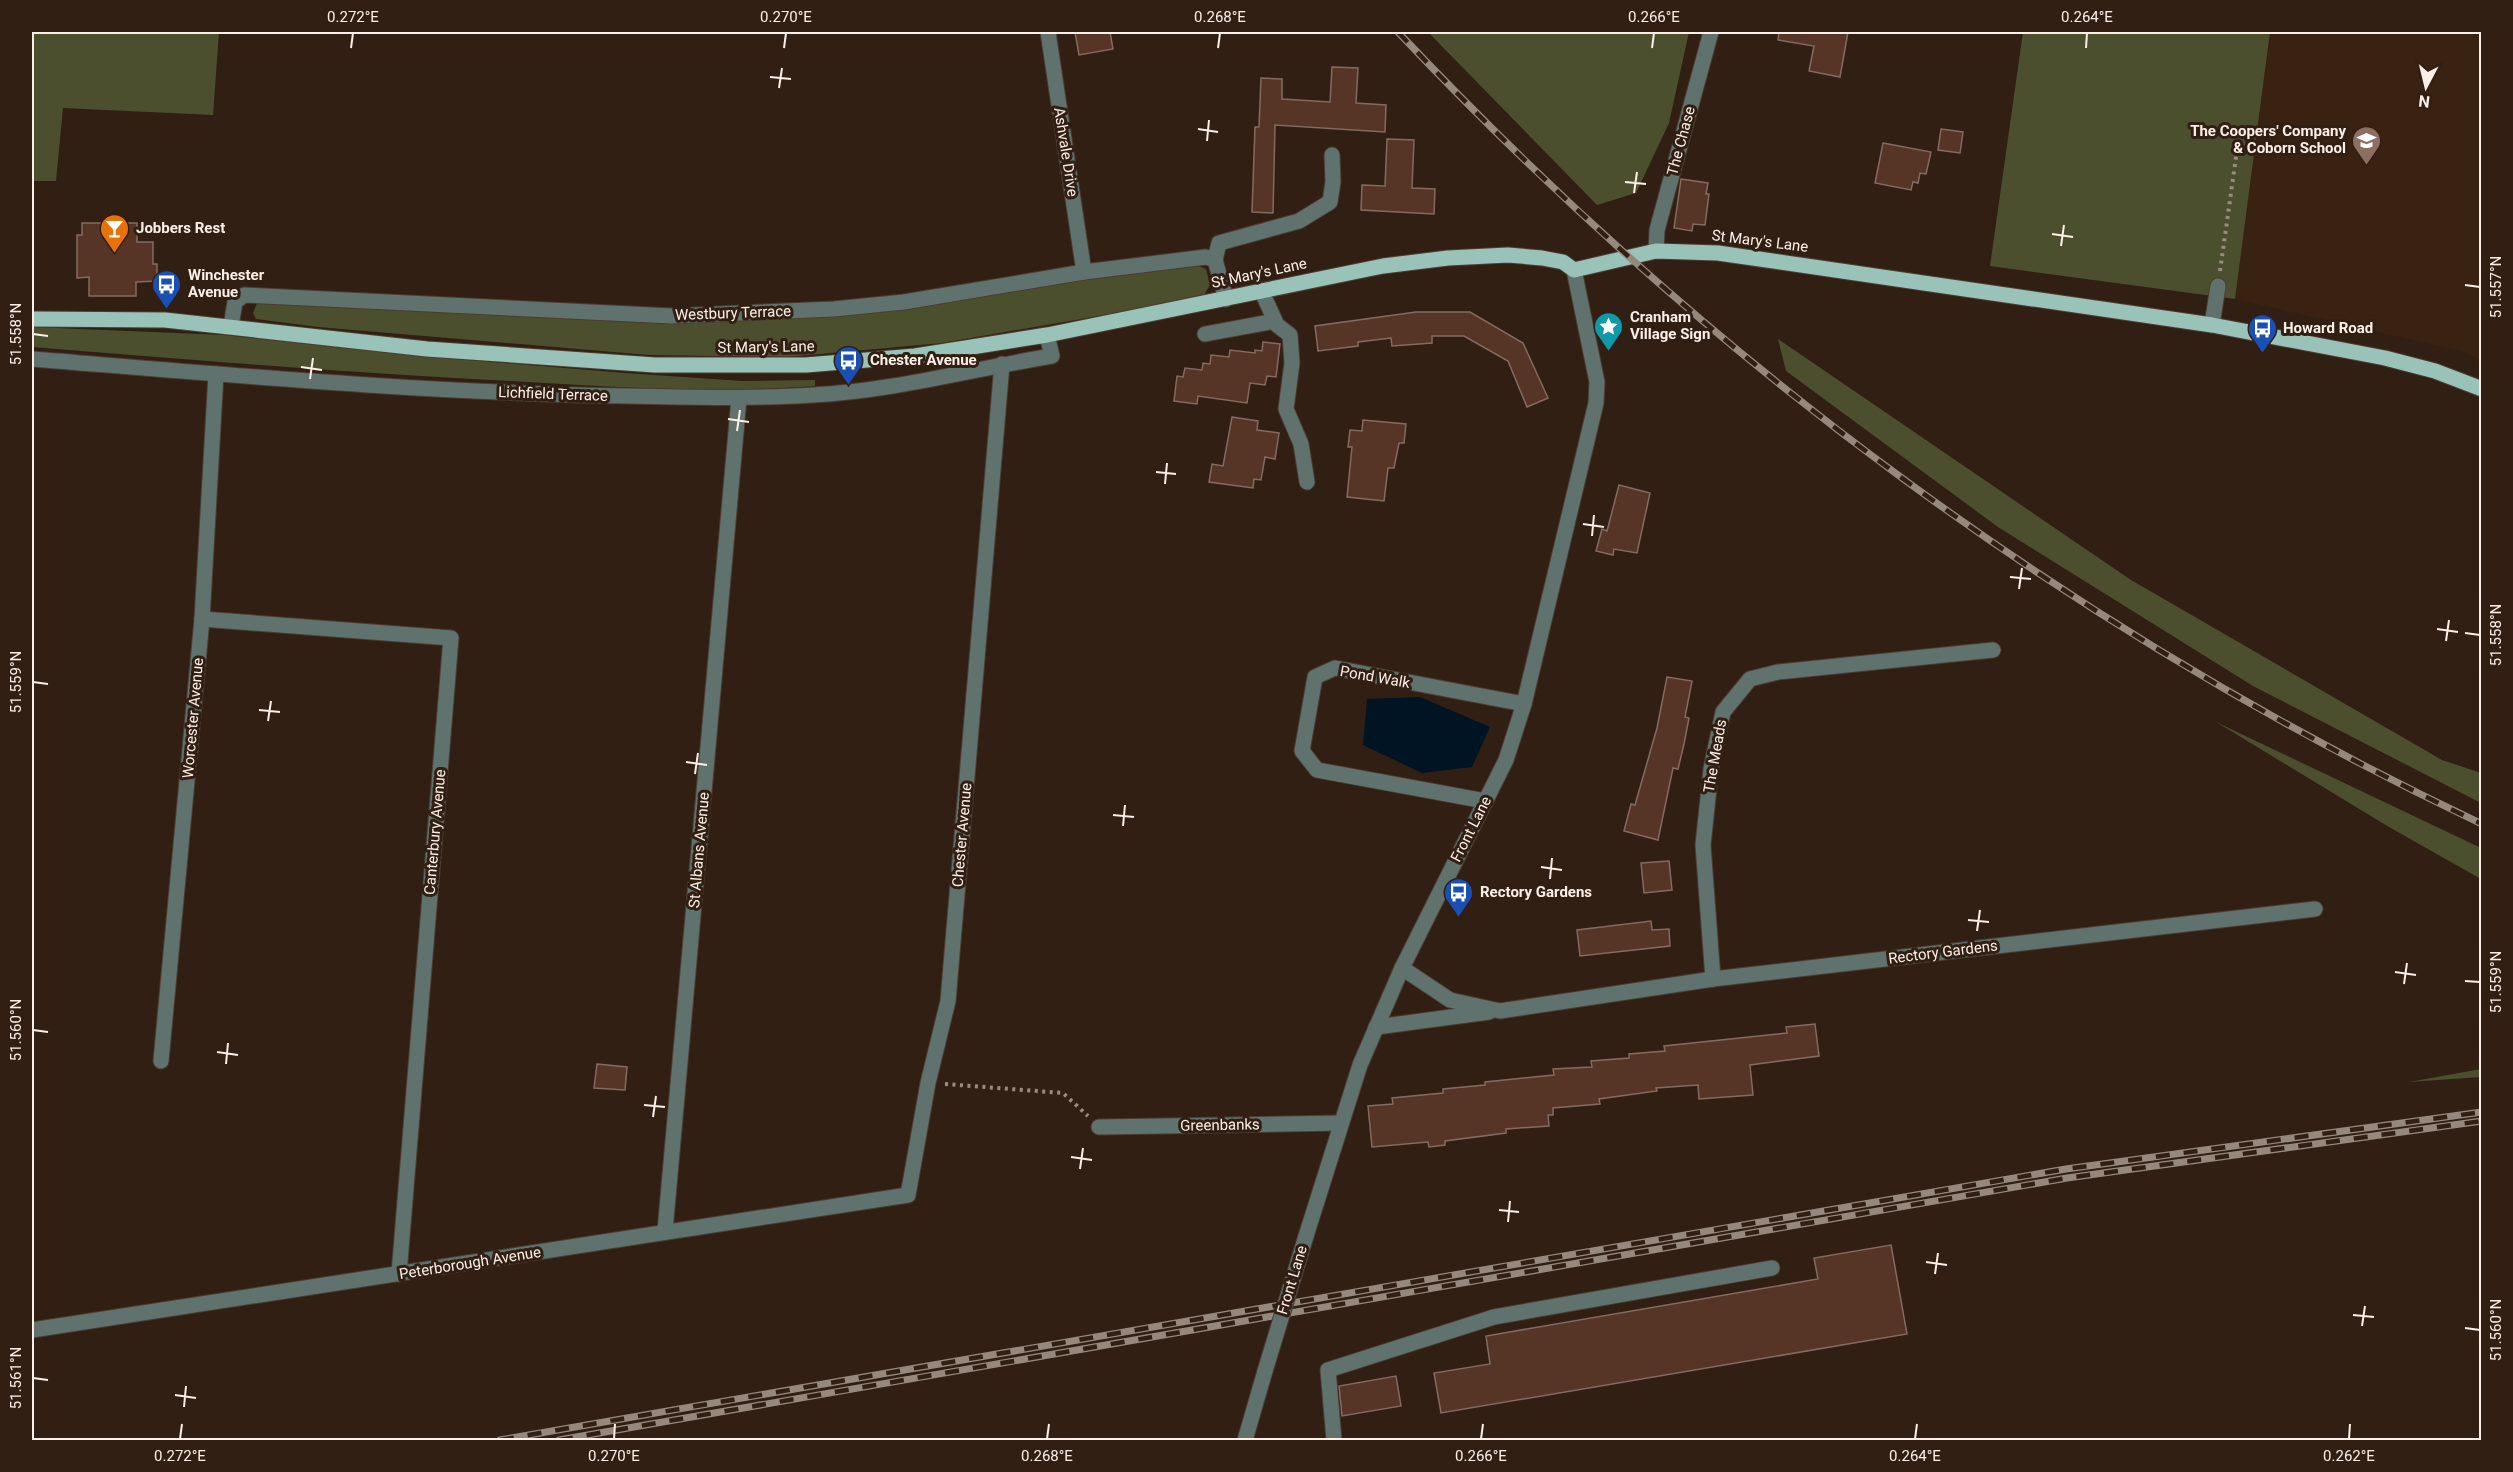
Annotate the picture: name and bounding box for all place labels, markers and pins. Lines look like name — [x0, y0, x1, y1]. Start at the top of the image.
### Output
place label: The Coopers' Company & Coborn School — [2190, 122, 2346, 157]
school or university icon: The Coopers' Company & Coborn School — [2351, 124, 2383, 166]
bar icon: Jobbers Rest — [99, 212, 131, 254]
place label: Jobbers Rest — [136, 219, 225, 237]
place label: Winchester Avenue — [188, 266, 265, 301]
bus stop icon: Winchester Avenue — [151, 268, 183, 310]
place label: Cranham Village Sign — [1630, 308, 1710, 343]
place icon: Cranham Village Sign — [1593, 310, 1625, 352]
bus stop icon: Howard Road — [2246, 312, 2278, 354]
place label: Howard Road — [2283, 319, 2373, 337]
bus stop icon: Chester Avenue — [833, 344, 865, 386]
place label: Chester Avenue — [870, 351, 977, 369]
bus stop icon: Rectory Gardens — [1443, 876, 1475, 918]
place label: Rectory Gardens — [1480, 883, 1592, 901]

